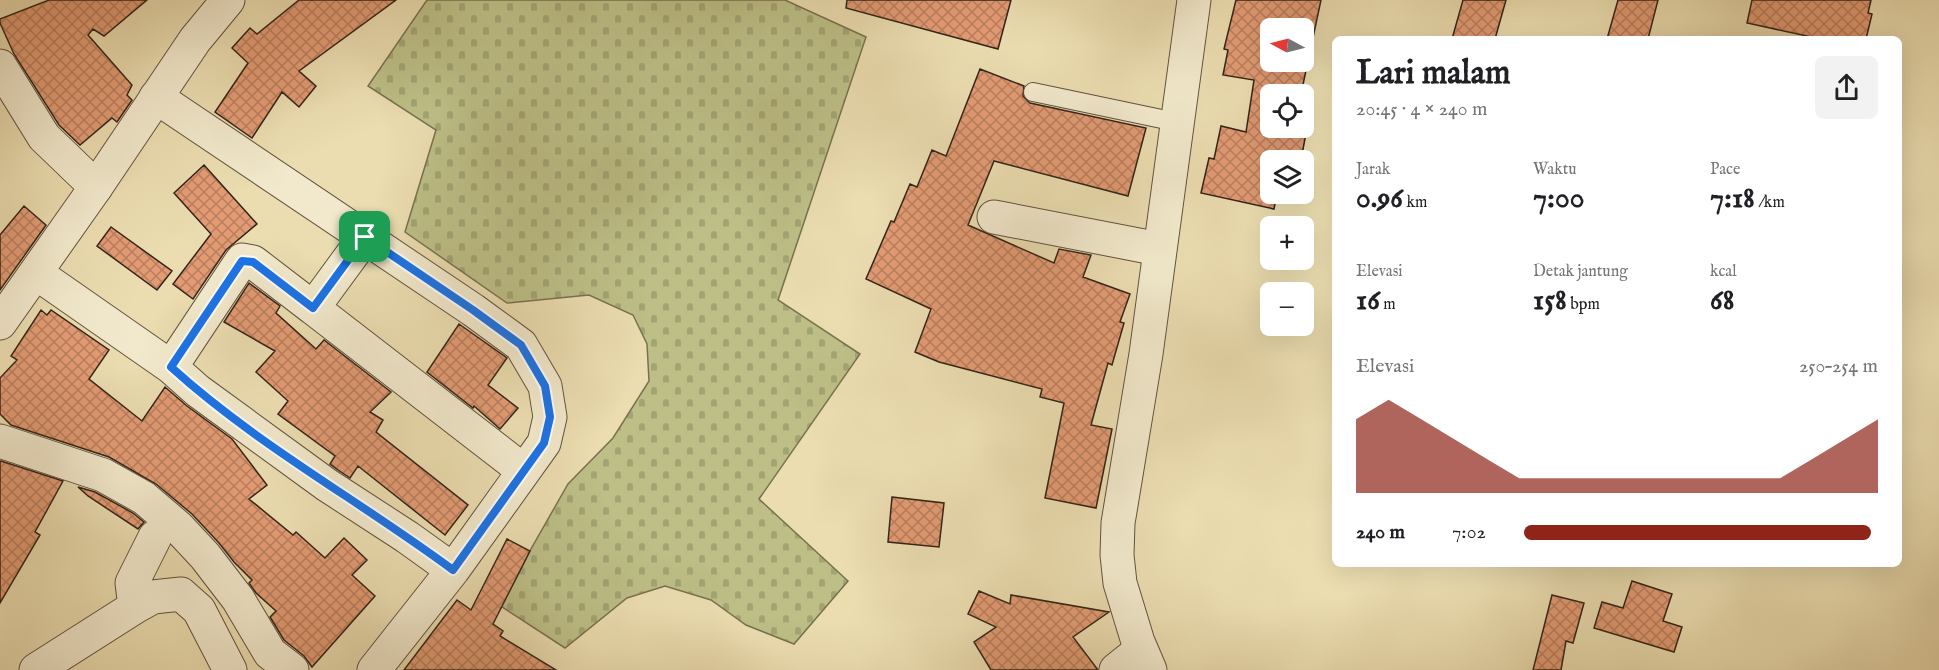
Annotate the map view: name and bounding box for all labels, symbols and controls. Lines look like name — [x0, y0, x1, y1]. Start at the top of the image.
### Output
north arrow — [1260, 18, 1314, 72]
map controls — [1260, 18, 1314, 336]
text: Lari malam — [1356, 53, 1510, 95]
button: share — [1815, 56, 1878, 119]
button: locate — [1260, 84, 1314, 138]
text: 20:45 · 4 × 240 m — [1356, 97, 1488, 122]
button: layers — [1260, 150, 1314, 204]
text: Jarak — [1356, 160, 1390, 180]
text: Waktu — [1533, 160, 1577, 180]
text: Pace — [1710, 160, 1740, 180]
text: 0.96 — [1356, 180, 1403, 218]
text: 7:00 — [1533, 180, 1584, 218]
text: 7:18 — [1710, 180, 1755, 218]
text: km — [1403, 193, 1427, 213]
text: /km — [1755, 193, 1785, 213]
pin — [339, 211, 390, 262]
button: + — [1260, 216, 1314, 270]
icon: arrive — [348, 220, 381, 253]
text: Elevasi — [1356, 262, 1403, 282]
text: Detak jantung — [1533, 262, 1628, 282]
text: kcal — [1710, 262, 1737, 282]
button: − — [1260, 282, 1314, 336]
text: 16 — [1356, 282, 1380, 320]
text: 158 — [1533, 282, 1567, 320]
text: 68 — [1710, 282, 1734, 320]
text: m — [1380, 295, 1396, 315]
text: bpm — [1567, 295, 1600, 315]
text: Elevasi — [1356, 354, 1414, 379]
text: 250–254 m — [1799, 354, 1878, 379]
text: 240 m — [1356, 520, 1405, 545]
text: 7:02 — [1452, 520, 1486, 545]

